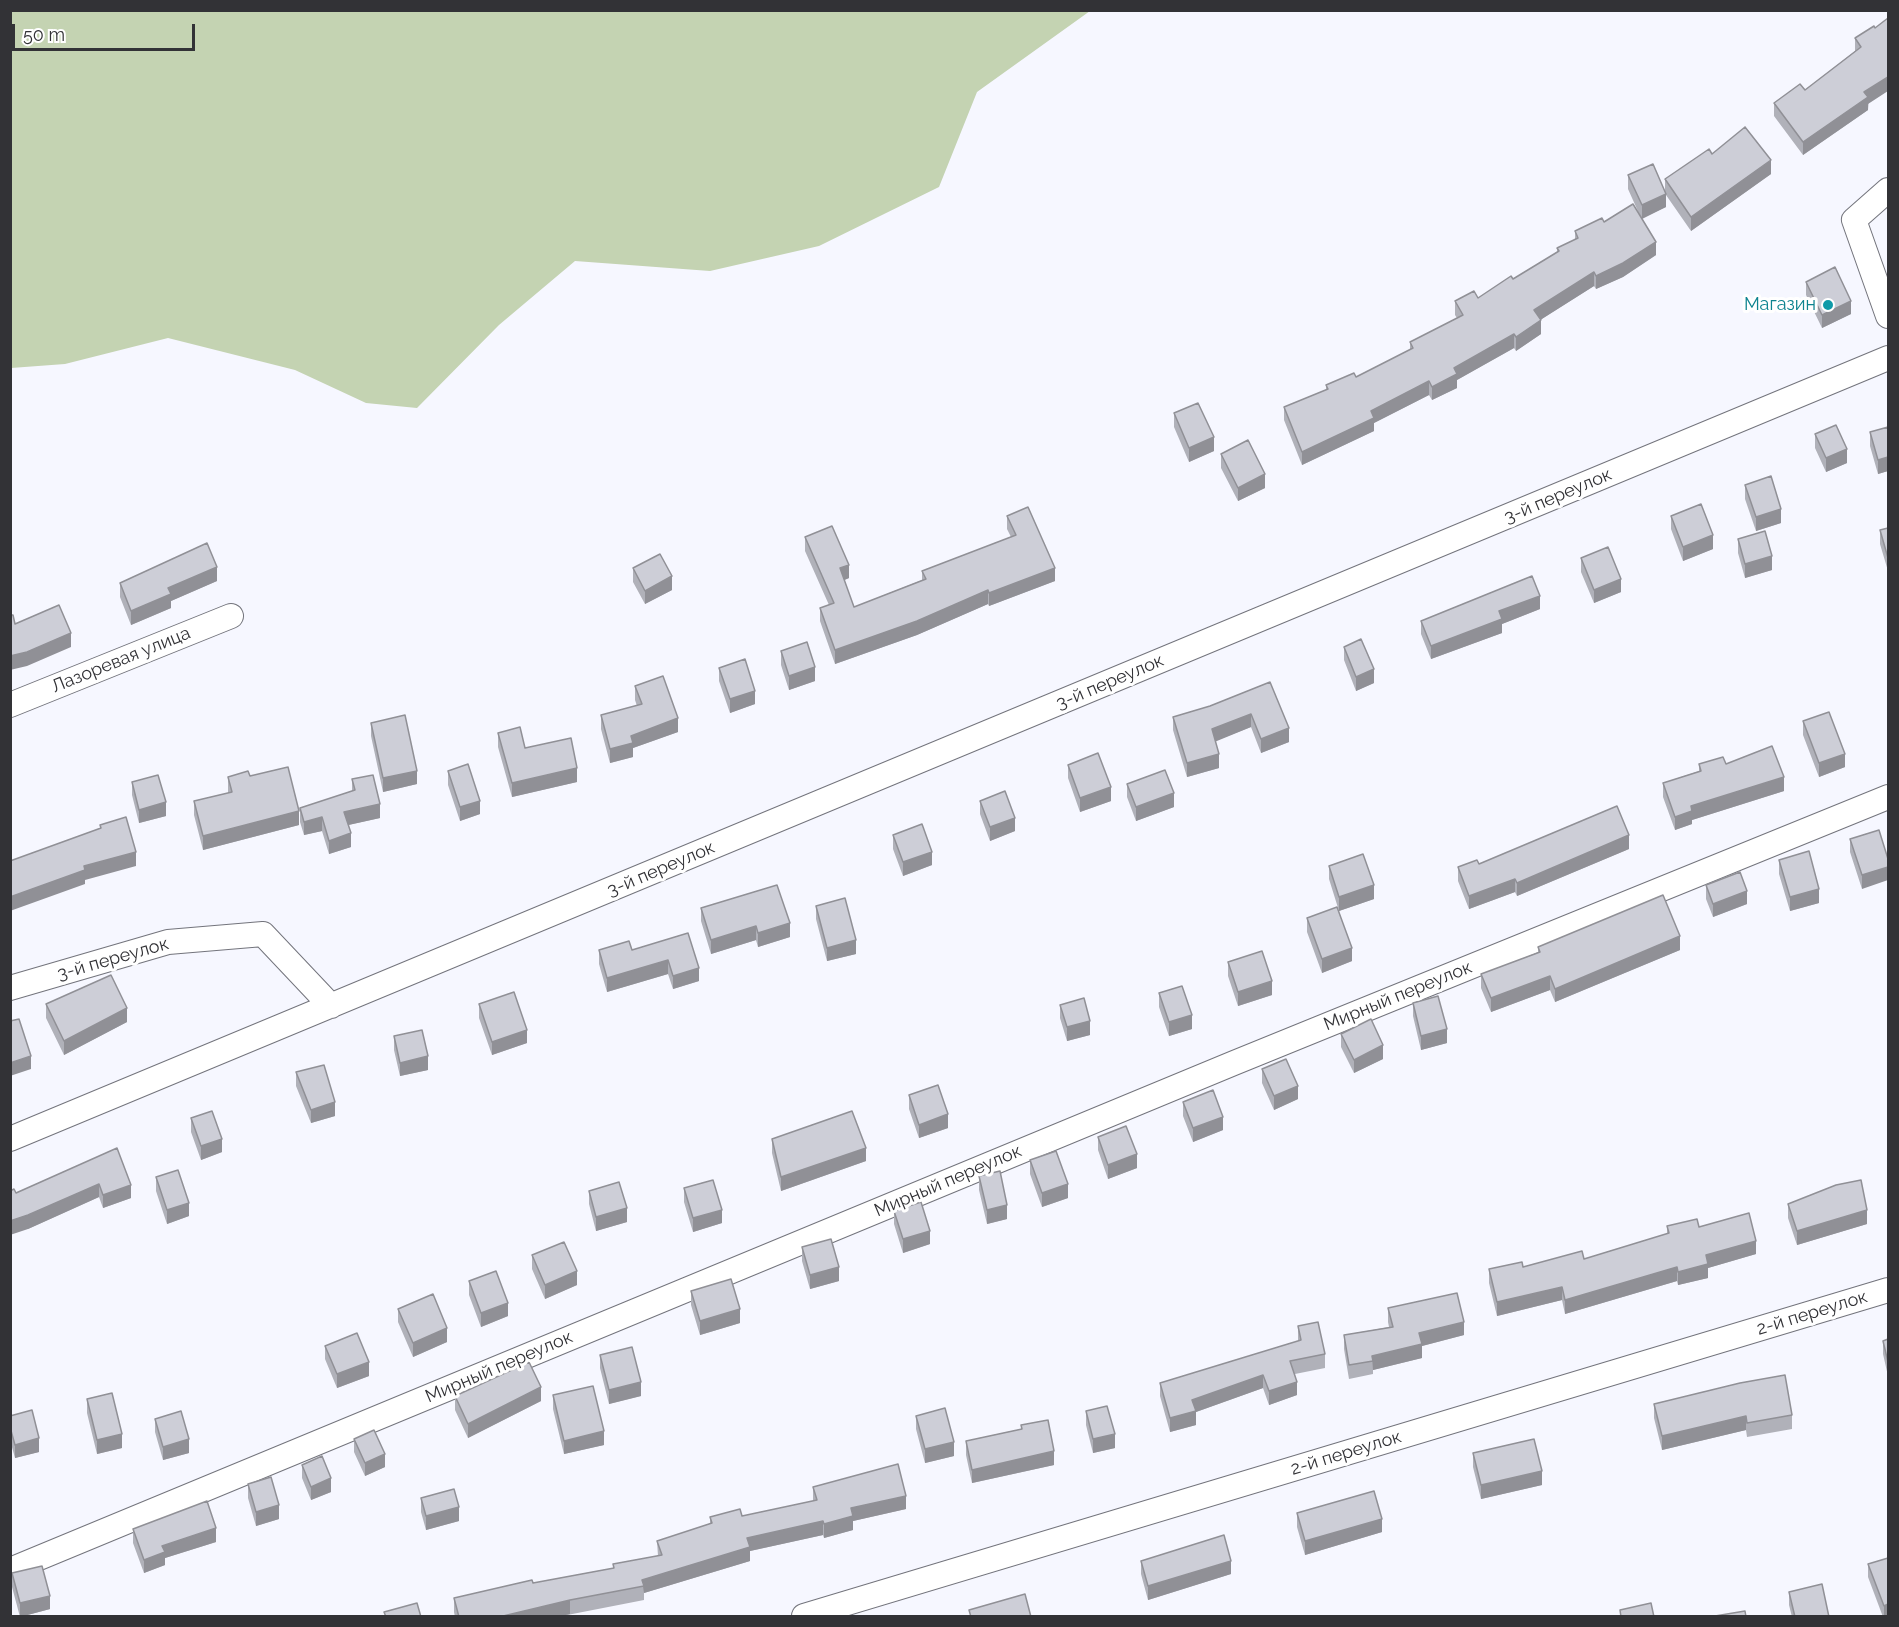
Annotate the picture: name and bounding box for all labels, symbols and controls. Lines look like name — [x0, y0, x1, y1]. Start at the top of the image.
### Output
scale bar — [15, 12, 198, 50]
text: 50 m — [23, 24, 65, 45]
place label: Магазин — [1744, 294, 1816, 316]
marker: Магазин — [1821, 298, 1835, 312]
street label: 3-й переулок — [1501, 464, 1615, 528]
street label: Лазоревая улица — [48, 622, 194, 698]
street label: 3-й переулок — [1053, 650, 1167, 714]
street label: 3-й переулок — [604, 837, 718, 901]
street label: 3-й переулок — [55, 933, 171, 985]
street label: Мирный переулок — [1321, 956, 1475, 1036]
street label: Мирный переулок — [871, 1140, 1025, 1222]
street label: 2-й переулок — [1754, 1286, 1870, 1340]
street label: Мирный переулок — [422, 1326, 576, 1408]
street label: 2-й переулок — [1288, 1426, 1404, 1480]

